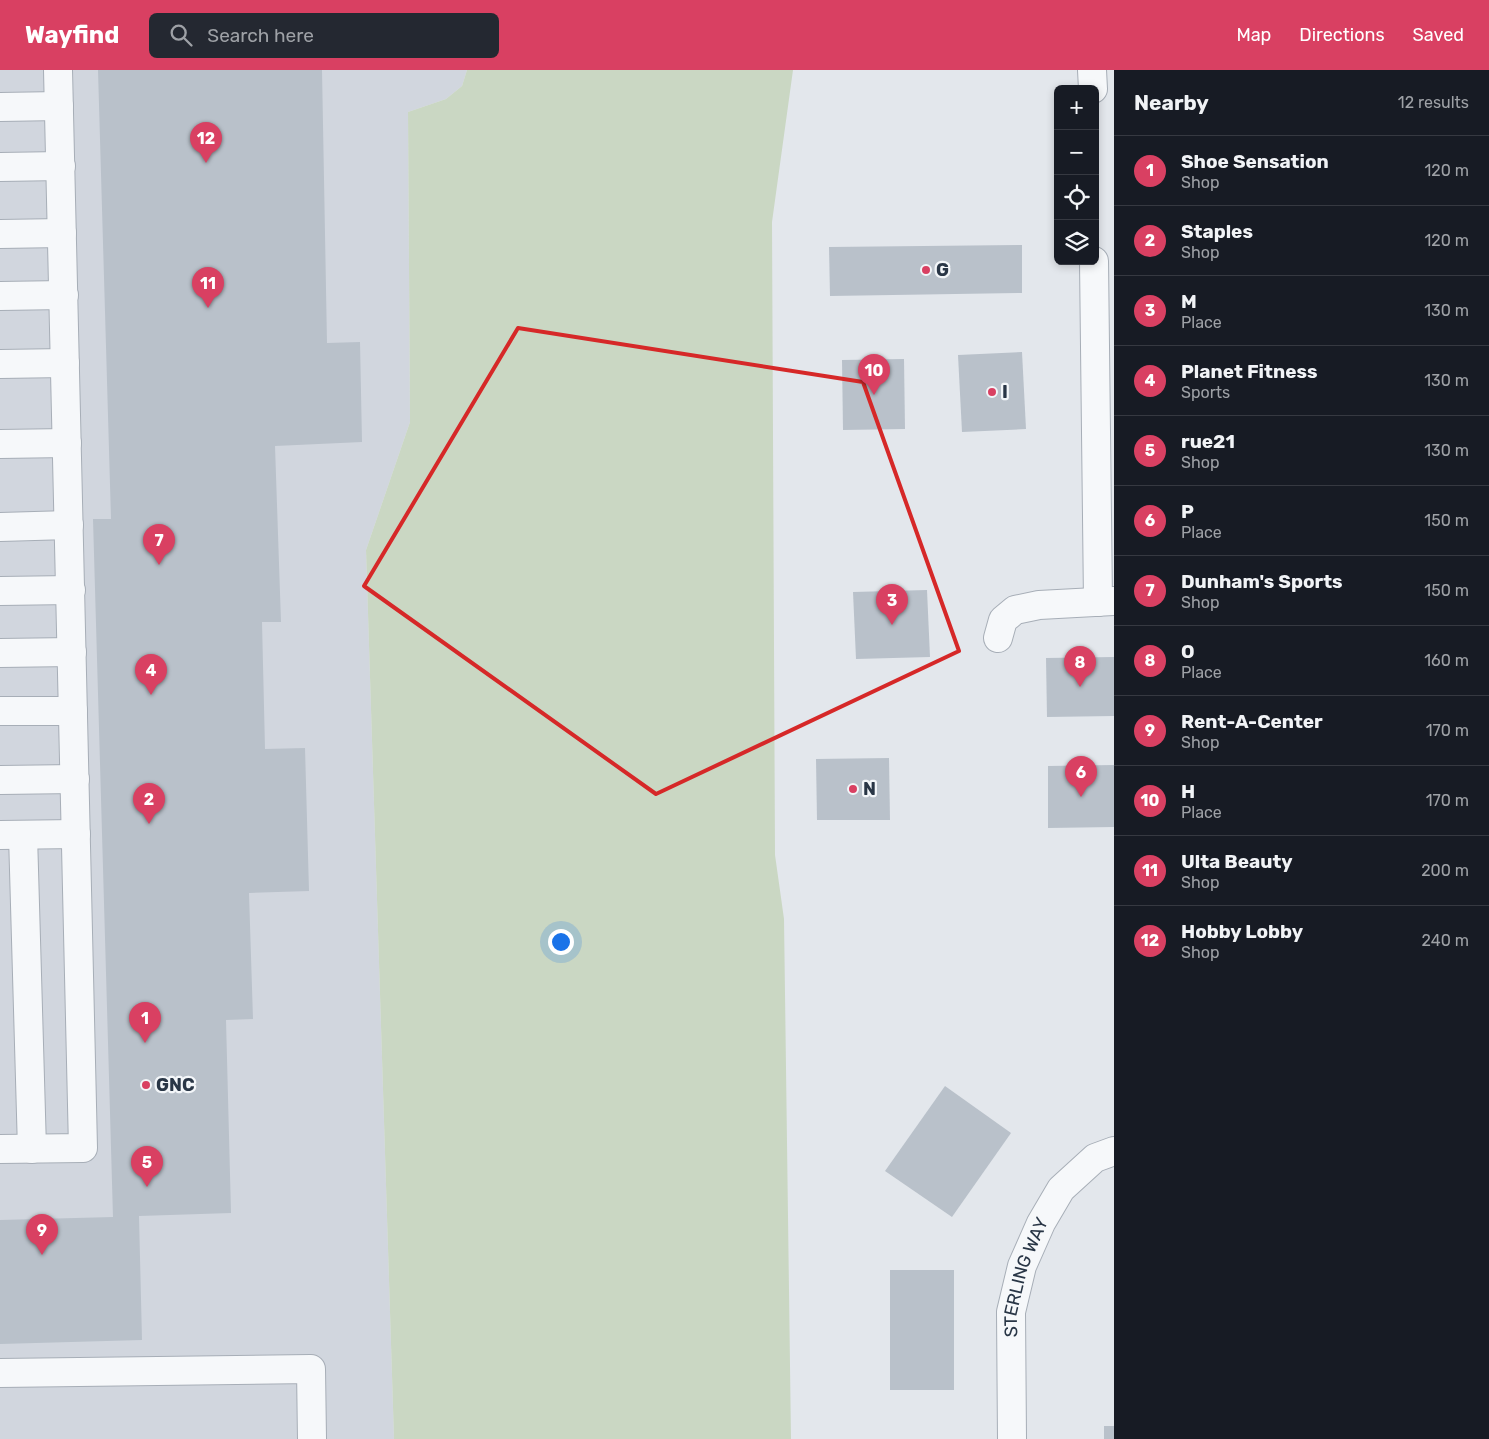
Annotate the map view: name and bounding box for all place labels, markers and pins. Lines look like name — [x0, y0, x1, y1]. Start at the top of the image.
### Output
pin: 12 — [190, 122, 222, 163]
place label: G — [936, 259, 949, 281]
marker: G — [920, 264, 932, 276]
pin: 11 — [192, 267, 224, 308]
pin: 10 — [858, 354, 890, 395]
place label: I — [1002, 381, 1008, 403]
marker: I — [986, 386, 998, 398]
pin: 7 — [143, 524, 175, 565]
pin: 3 — [876, 584, 908, 625]
pin: 8 — [1064, 646, 1096, 687]
pin: 4 — [135, 654, 167, 695]
pin: 6 — [1065, 756, 1097, 797]
place label: N — [863, 778, 876, 800]
pin: 2 — [133, 783, 165, 824]
marker: N — [847, 783, 859, 795]
pin: 1 — [129, 1002, 161, 1043]
place label: GNC — [156, 1074, 195, 1096]
marker: GNC — [140, 1079, 152, 1091]
pin: 5 — [131, 1146, 163, 1187]
pin: 9 — [26, 1214, 58, 1255]

